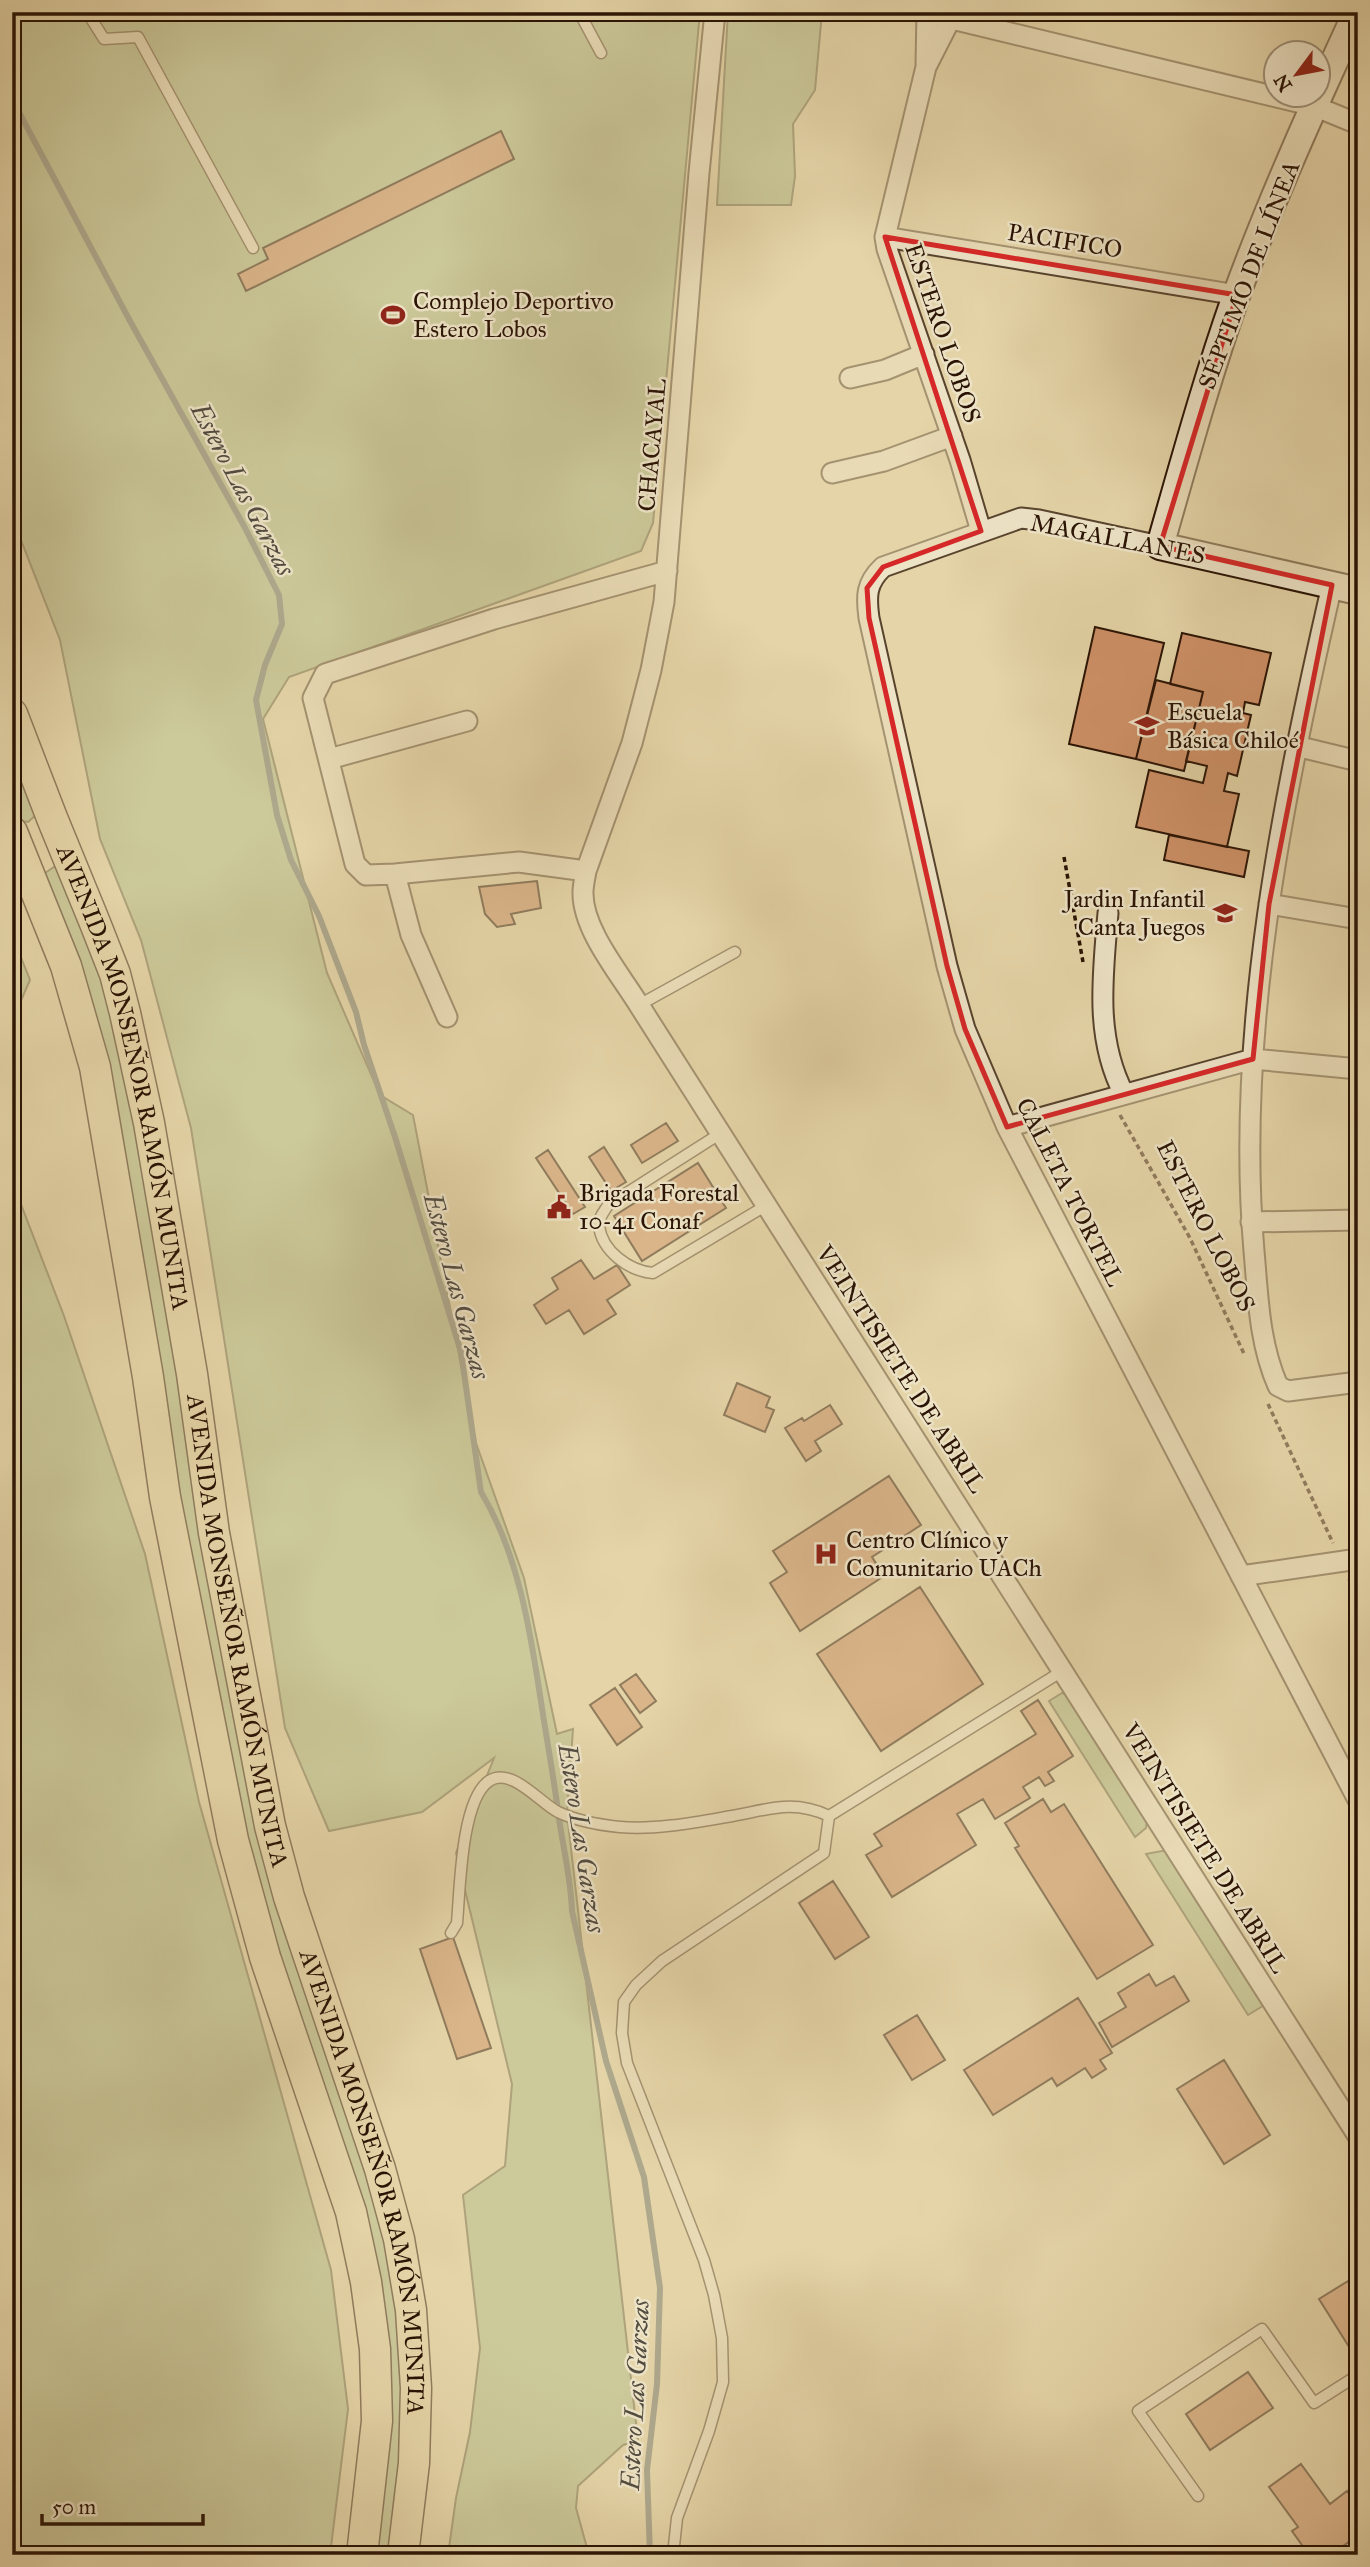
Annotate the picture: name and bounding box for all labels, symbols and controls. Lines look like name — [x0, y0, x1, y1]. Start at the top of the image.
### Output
north arrow — [1262, 38, 1332, 108]
text: N — [1269, 70, 1297, 96]
street label: SÉPTIMO DE LÍNEA — [1192, 156, 1306, 394]
street label: PACIFICO — [1006, 217, 1124, 265]
street label: ESTERO LOBOS — [898, 239, 988, 427]
place label: Complejo Deportivo Estero Lobos — [413, 286, 614, 344]
sports icon: Complejo Deportivo Estero Lobos — [379, 301, 407, 329]
street label: CHACAYAL — [631, 377, 673, 513]
water label: Estero Las Garzas — [183, 396, 302, 581]
street label: MAGALLANES — [1028, 507, 1208, 571]
place label: Escuela Básica Chiloé — [1167, 697, 1299, 755]
school or university icon: Escuela Básica Chiloé — [1133, 712, 1161, 740]
street label: AVENIDA MONSEÑOR RAMÓN MUNITA — [49, 840, 196, 1312]
place label: Jardin Infantil Canta Juegos — [1061, 884, 1206, 942]
school or university icon: Jardin Infantil Canta Juegos — [1211, 899, 1239, 927]
street label: CALETA TORTEL — [1010, 1093, 1131, 1291]
street label: ESTERO LOBOS — [1150, 1135, 1262, 1317]
place label: Brigada Forestal 10-41 Conaf — [579, 1178, 740, 1236]
water label: Estero Las Garzas — [417, 1188, 497, 1383]
public building icon: Brigada Forestal 10-41 Conaf — [545, 1193, 573, 1221]
street label: VEINTISIETE DE ABRIL — [809, 1239, 992, 1499]
street label: AVENIDA MONSEÑOR RAMÓN MUNITA — [180, 1391, 295, 1871]
place label: Centro Clínico y Comunitario UACh — [846, 1525, 1042, 1583]
hospital icon: Centro Clínico y Comunitario UACh — [812, 1540, 840, 1568]
street label: VEINTISIETE DE ABRIL — [1115, 1717, 1294, 1979]
water label: Estero Las Garzas — [551, 1740, 613, 1935]
street label: AVENIDA MONSEÑOR RAMÓN MUNITA — [292, 1945, 431, 2416]
water label: Estero Las Garzas — [614, 2298, 656, 2492]
scale bar — [42, 2483, 203, 2527]
text: 50 m — [52, 2494, 97, 2520]

